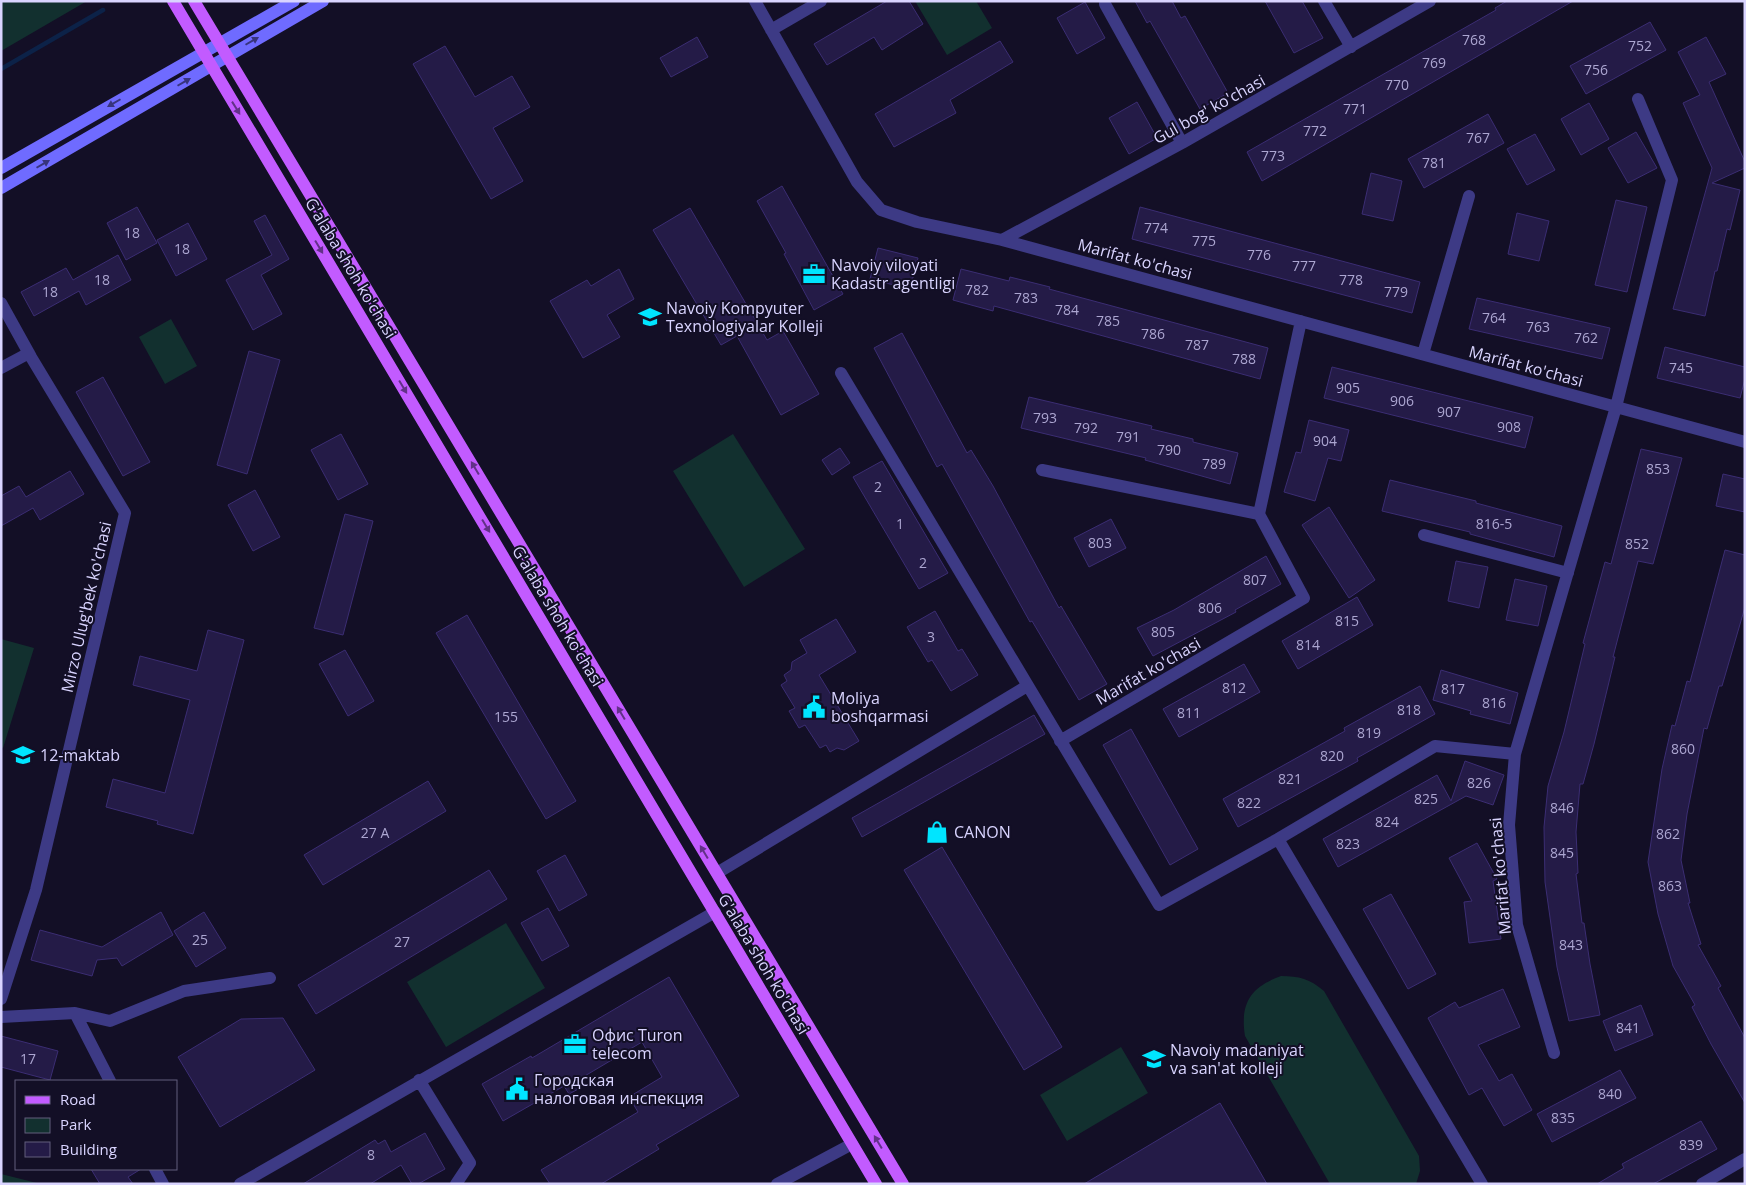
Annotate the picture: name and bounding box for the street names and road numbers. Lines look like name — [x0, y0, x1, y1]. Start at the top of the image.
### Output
street label: Gul bog' ko'chasi — [1149, 69, 1269, 149]
street label: G'alaba shoh ko'chasi — [300, 194, 402, 342]
street label: Marifat ko'chasi — [1075, 233, 1195, 285]
street label: Marifat ko'chasi — [1466, 340, 1586, 392]
street label: Mirzo Ulug'bek ko'chasi — [56, 519, 116, 695]
street label: G'alaba shoh ko'chasi — [507, 542, 609, 690]
street label: Marifat ko'chasi — [1092, 632, 1204, 710]
street label: Marifat ko'chasi — [1484, 816, 1516, 936]
street label: G'alaba shoh ko'chasi — [713, 890, 815, 1038]

